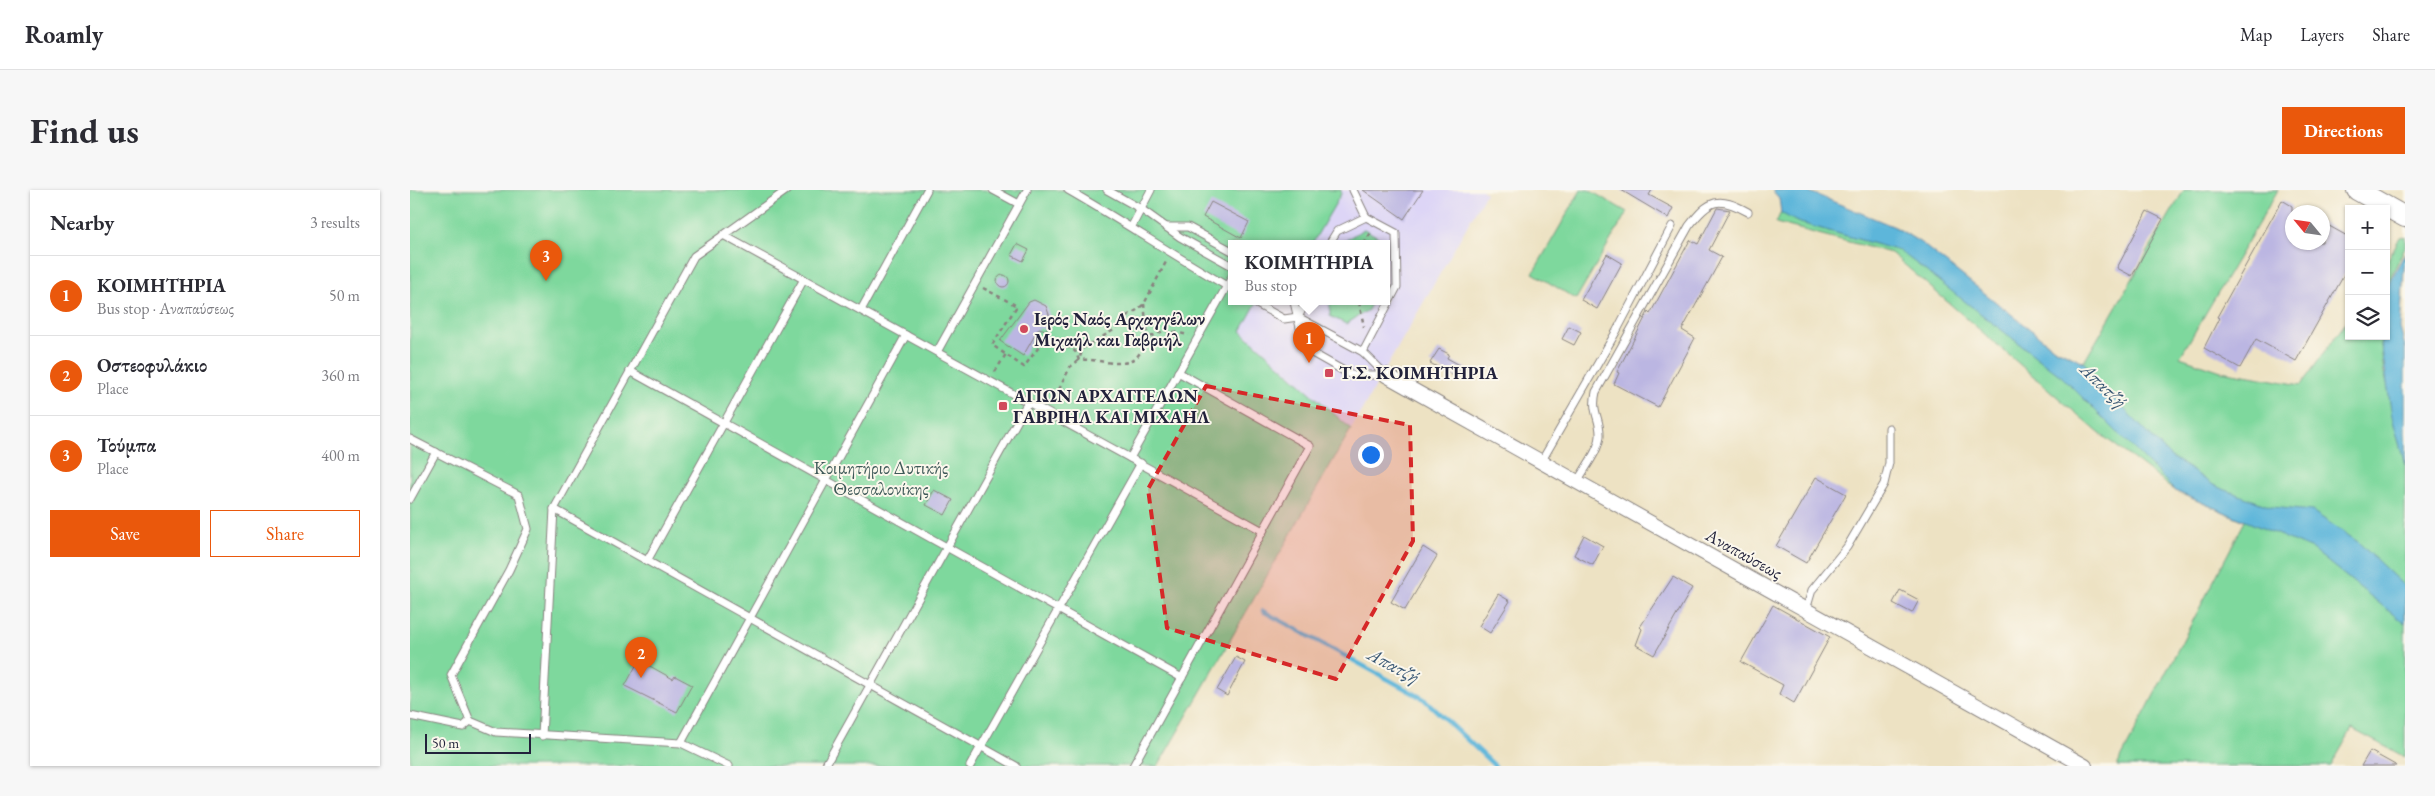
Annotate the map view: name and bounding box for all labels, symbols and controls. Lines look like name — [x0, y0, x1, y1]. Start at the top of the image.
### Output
text: Roamly — [25, 19, 103, 50]
text: Map — [2240, 23, 2272, 46]
text: Layers — [2300, 23, 2344, 46]
text: Share — [2372, 23, 2410, 46]
button: Directions — [2282, 107, 2405, 154]
text: Find us — [30, 108, 139, 153]
north arrow — [2285, 205, 2330, 250]
map controls — [2345, 205, 2390, 340]
button: + — [2345, 205, 2390, 250]
text: Nearby — [50, 209, 114, 236]
text: 3 results — [310, 212, 360, 233]
pin: 3 — [530, 240, 562, 281]
popup — [1228, 240, 1390, 305]
text: ΚΟΙΜΗΤΗΡΙΑ — [1244, 250, 1374, 275]
button: − — [2345, 250, 2390, 295]
text: ΚΟΙΜΗΤΗΡΙΑ — [97, 273, 226, 298]
text: Bus stop — [1244, 275, 1297, 296]
text: 1 — [62, 285, 70, 306]
text: 50 m — [329, 285, 360, 306]
button: layers — [2345, 295, 2390, 340]
text: Bus stop · Αναπαύσεως — [97, 298, 234, 319]
place label: Ιερός Ναός Αρχαγγέλων Μιχαήλ και Γαβριήλ — [1034, 307, 1205, 351]
pin: 1 — [1293, 322, 1325, 363]
marker: Ιερός Ναός Αρχαγγέλων Μιχαήλ και Γαβριήλ — [1018, 323, 1030, 335]
text: Οστεοφυλάκιο — [97, 353, 207, 378]
water label: Απατζή — [2074, 356, 2132, 414]
place label: Τ.Σ. ΚΟΙΜΗΤΗΡΙΑ — [1339, 361, 1499, 384]
text: 2 — [62, 365, 70, 386]
text: 360 m — [321, 365, 360, 386]
marker: Τ.Σ. ΚΟΙΜΗΤΗΡΙΑ — [1323, 367, 1335, 379]
text: Place — [97, 378, 129, 399]
place label: ΑΓΙΩΝ ΑΡΧΑΓΓΕΛΩΝ ΓΑΒΡΙΗΛ ΚΑΙ ΜΙΧΑΗΛ — [1012, 384, 1210, 428]
marker: ΑΓΙΩΝ ΑΡΧΑΓΓΕΛΩΝ ΓΑΒΡΙΗΛ ΚΑΙ ΜΙΧΑΗΛ — [997, 400, 1009, 412]
text: Τούμπα — [97, 433, 156, 458]
your location — [1358, 442, 1384, 468]
text: 3 — [62, 445, 70, 466]
text: 400 m — [321, 445, 360, 466]
park label: Κοιμητήριο Δυτικής Θεσσαλονίκης — [814, 456, 948, 500]
text: Place — [97, 458, 129, 479]
button: Save — [50, 510, 200, 557]
button: Share — [210, 510, 360, 557]
street label: Αναπαύσεως — [1701, 523, 1787, 584]
pin: 2 — [625, 637, 657, 678]
water label: Απατζή — [1362, 641, 1424, 690]
scale bar — [425, 731, 531, 754]
text: 50 m — [432, 734, 459, 752]

